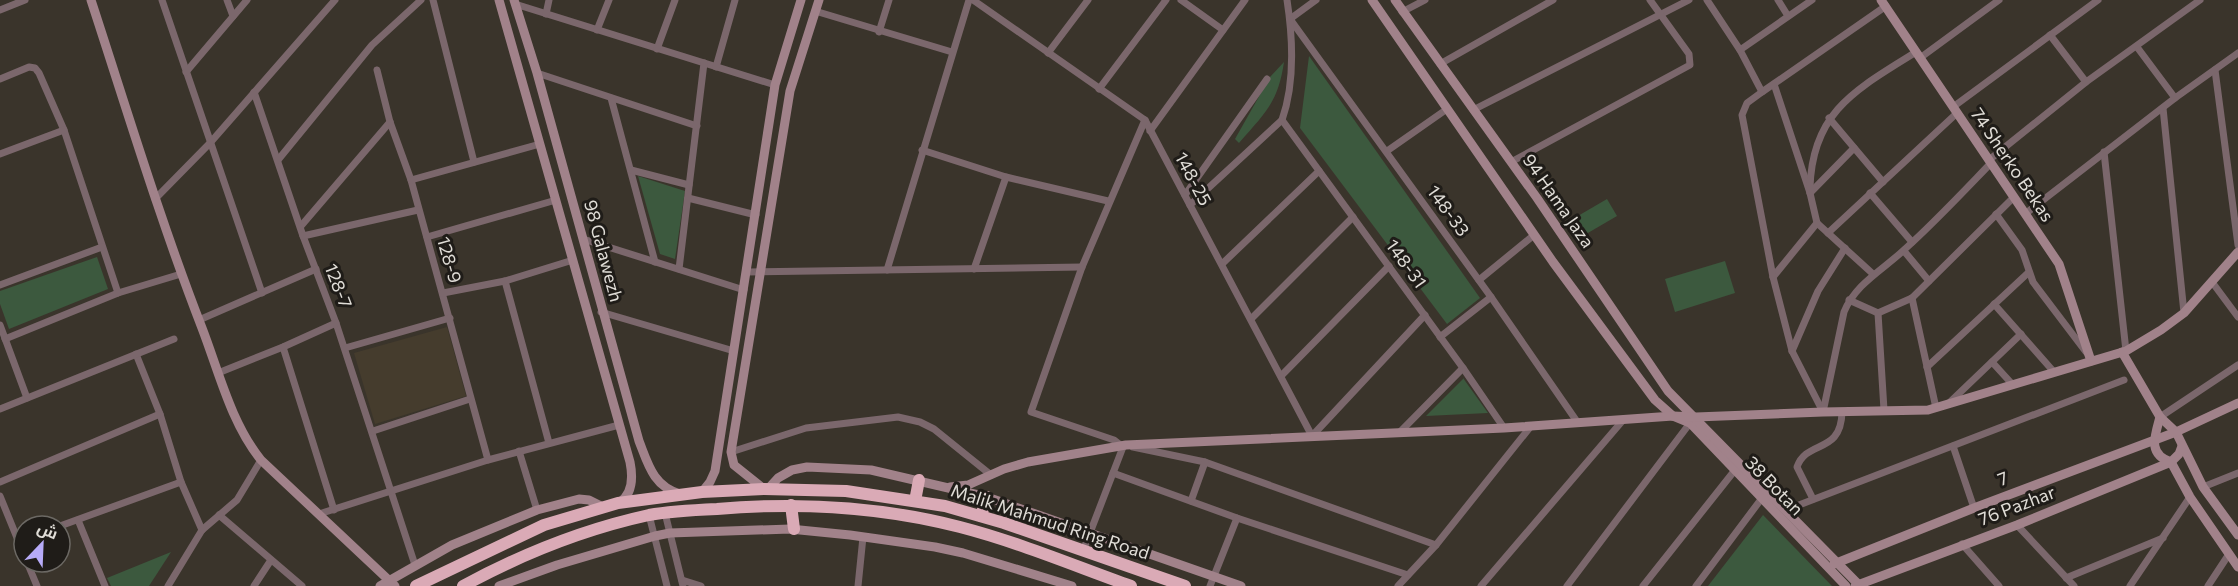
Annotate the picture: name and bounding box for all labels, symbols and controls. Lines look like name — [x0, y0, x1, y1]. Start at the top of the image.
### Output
street label: 74 Sherko Bekas — [1967, 103, 2059, 225]
street label: 148-25 — [1171, 148, 1217, 209]
street label: 94 Hama Jaza — [1518, 149, 1599, 252]
street label: 148-33 — [1423, 181, 1475, 240]
street label: 98 Galawezh — [580, 197, 628, 304]
street label: 128-9 — [433, 234, 467, 285]
street label: 148-31 — [1382, 235, 1432, 292]
street label: 128-7 — [320, 260, 357, 311]
street label: 38 Botan — [1741, 451, 1808, 520]
street label: 7 — [1994, 466, 2011, 490]
street label: Malik Mahmud Ring Road — [948, 479, 1152, 564]
street label: 76 Pazhar — [1975, 480, 2058, 530]
north arrow — [12, 514, 72, 574]
text: ش — [35, 517, 61, 543]

